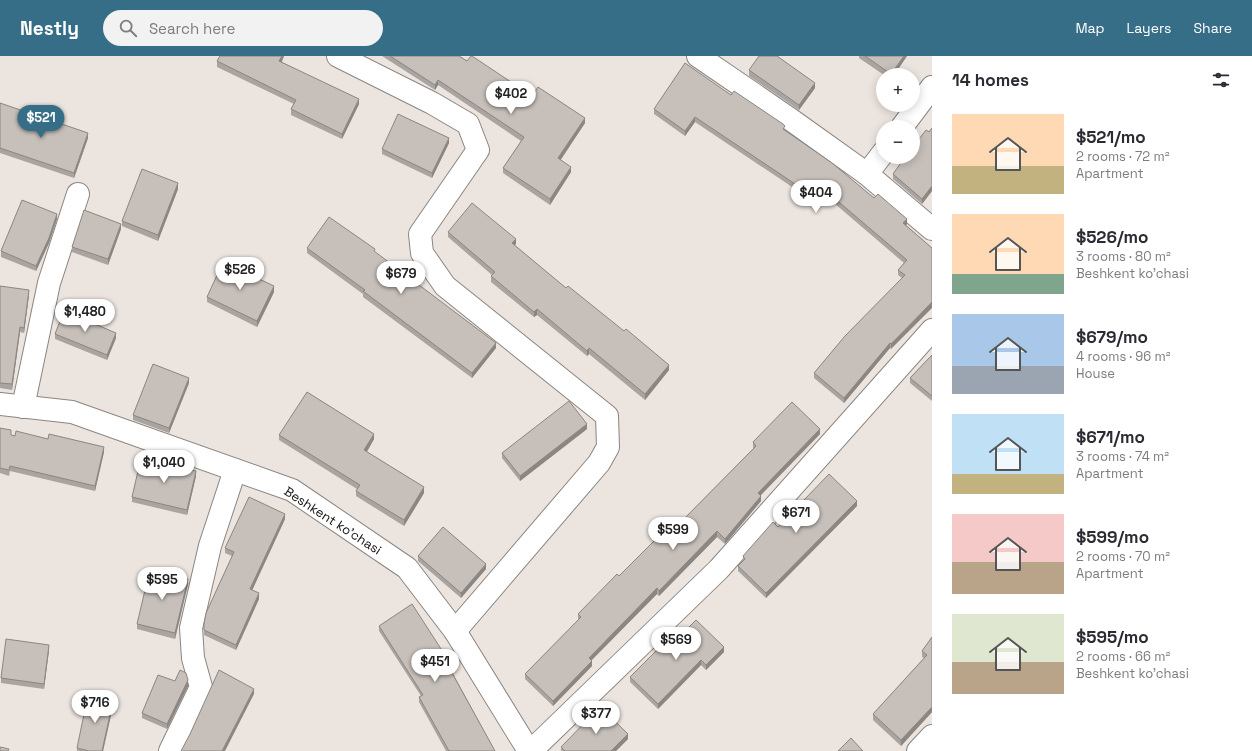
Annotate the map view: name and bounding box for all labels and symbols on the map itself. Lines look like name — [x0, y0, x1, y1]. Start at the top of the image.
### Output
pin: $402 — [487, 81, 535, 115]
pin: $521 — [17, 105, 65, 139]
pin: $404 — [792, 180, 840, 214]
pin: $526 — [216, 257, 264, 291]
pin: $679 — [377, 261, 425, 295]
pin: $1,480 — [52, 299, 118, 333]
pin: $1,040 — [131, 450, 197, 484]
street label: Beshkent ko'chasi — [281, 483, 385, 558]
pin: $671 — [772, 500, 820, 534]
pin: $599 — [649, 517, 697, 551]
pin: $595 — [138, 567, 186, 601]
pin: $569 — [652, 627, 700, 661]
pin: $451 — [411, 649, 459, 683]
pin: $716 — [71, 690, 119, 724]
pin: $377 — [572, 701, 620, 735]

